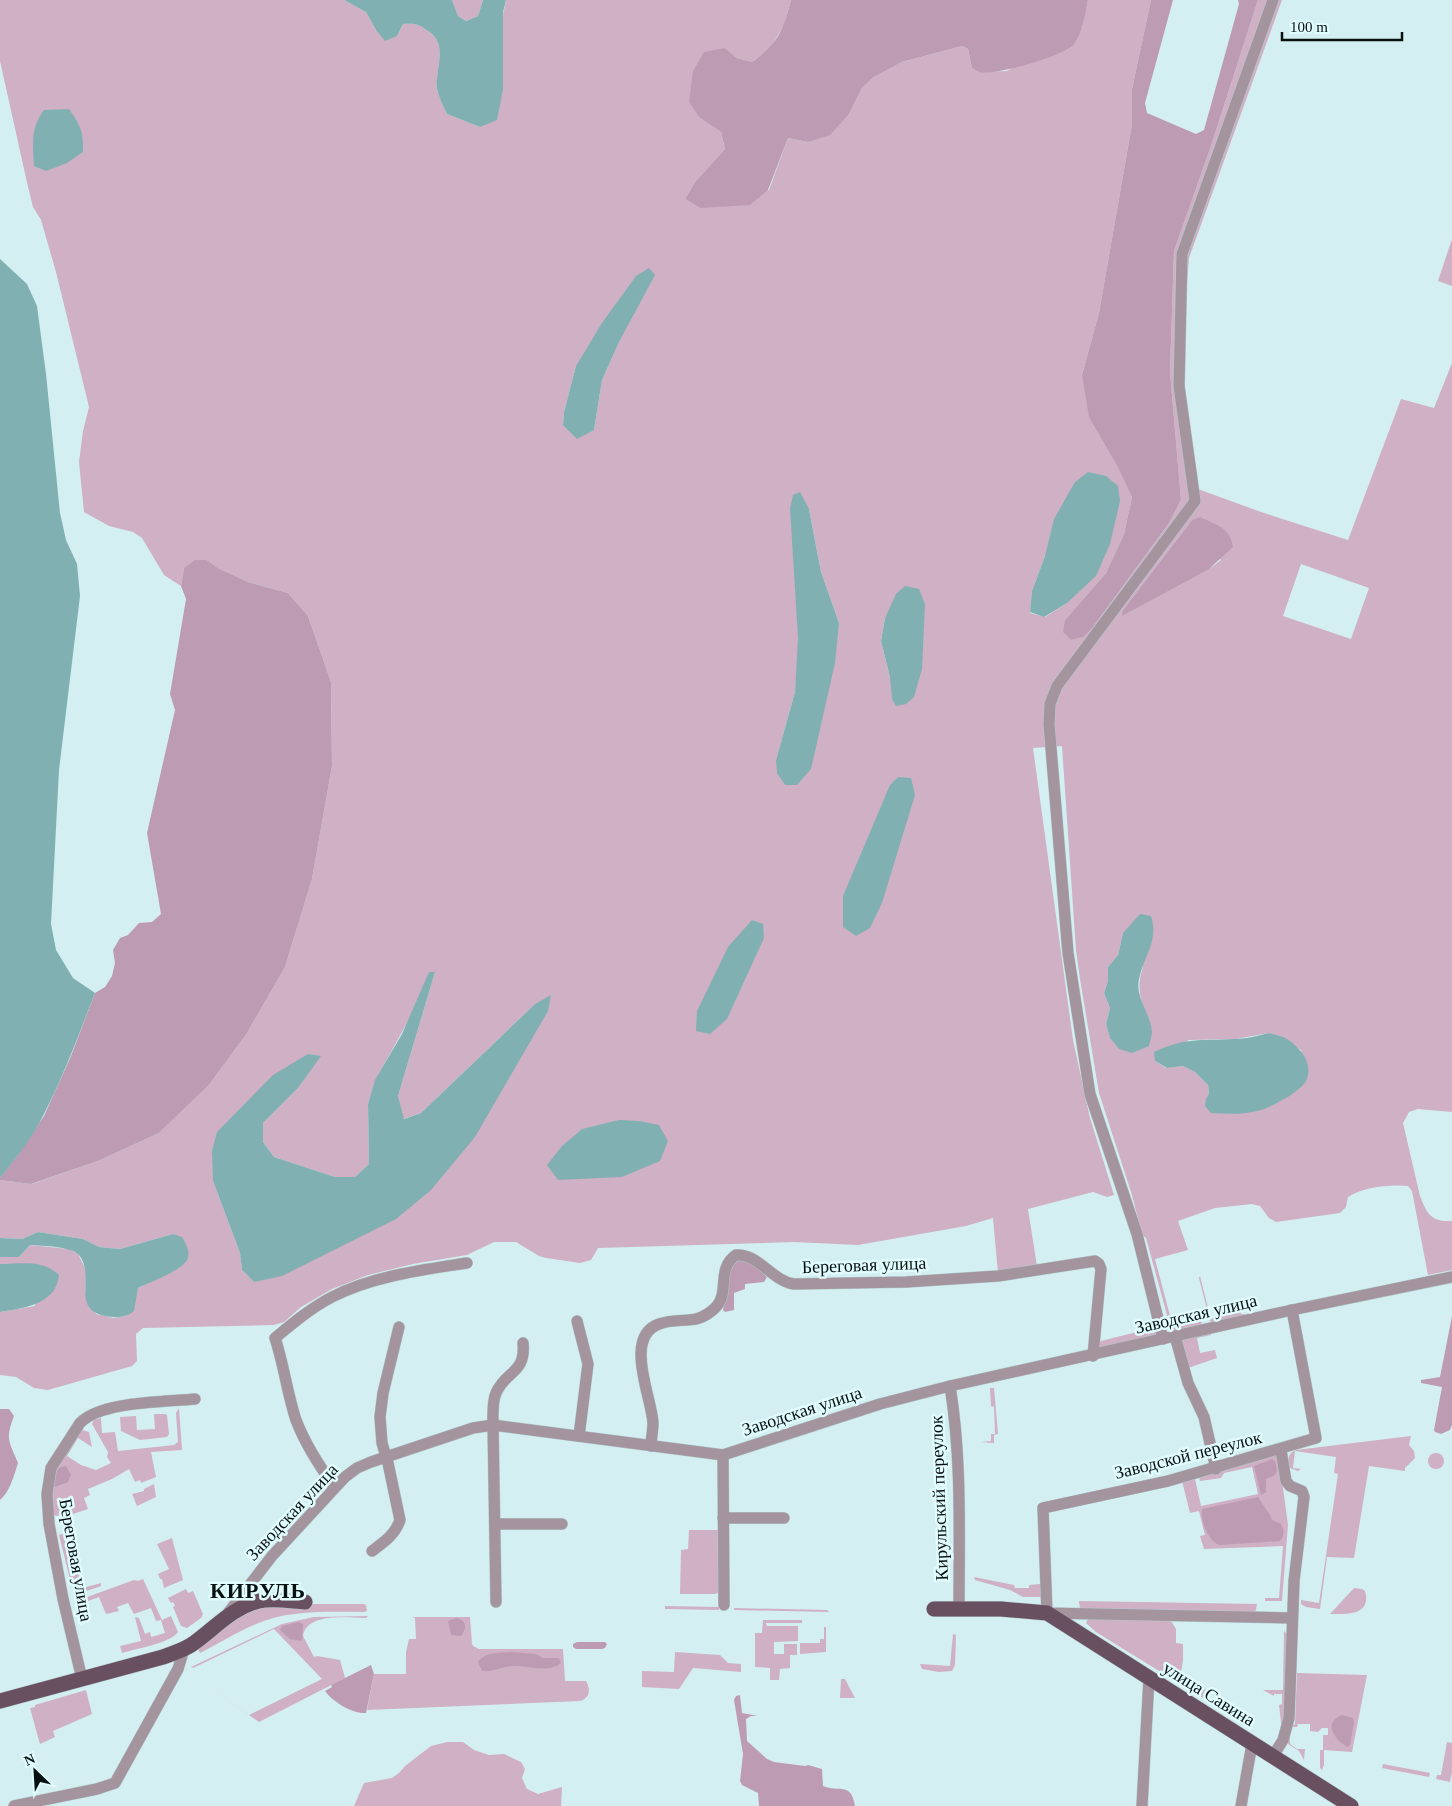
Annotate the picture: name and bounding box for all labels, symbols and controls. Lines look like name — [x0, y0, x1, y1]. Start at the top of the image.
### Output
scale bar — [1282, 10, 1402, 42]
text: 100 m — [1290, 19, 1328, 35]
street label: Береговая улица — [801, 1253, 927, 1277]
street label: Заводская улица — [1133, 1290, 1259, 1338]
street label: Заводская улица — [740, 1382, 864, 1440]
street label: Кирульский переулок — [926, 1415, 952, 1581]
street label: Заводской переулок — [1112, 1427, 1264, 1483]
street label: Заводская улица — [242, 1460, 342, 1564]
street label: Береговая улица — [55, 1497, 97, 1623]
district label: КИРУЛЬ — [210, 1578, 306, 1603]
street label: улица Савина — [1159, 1658, 1259, 1730]
north arrow — [10, 1746, 60, 1796]
text: N — [22, 1751, 37, 1769]

